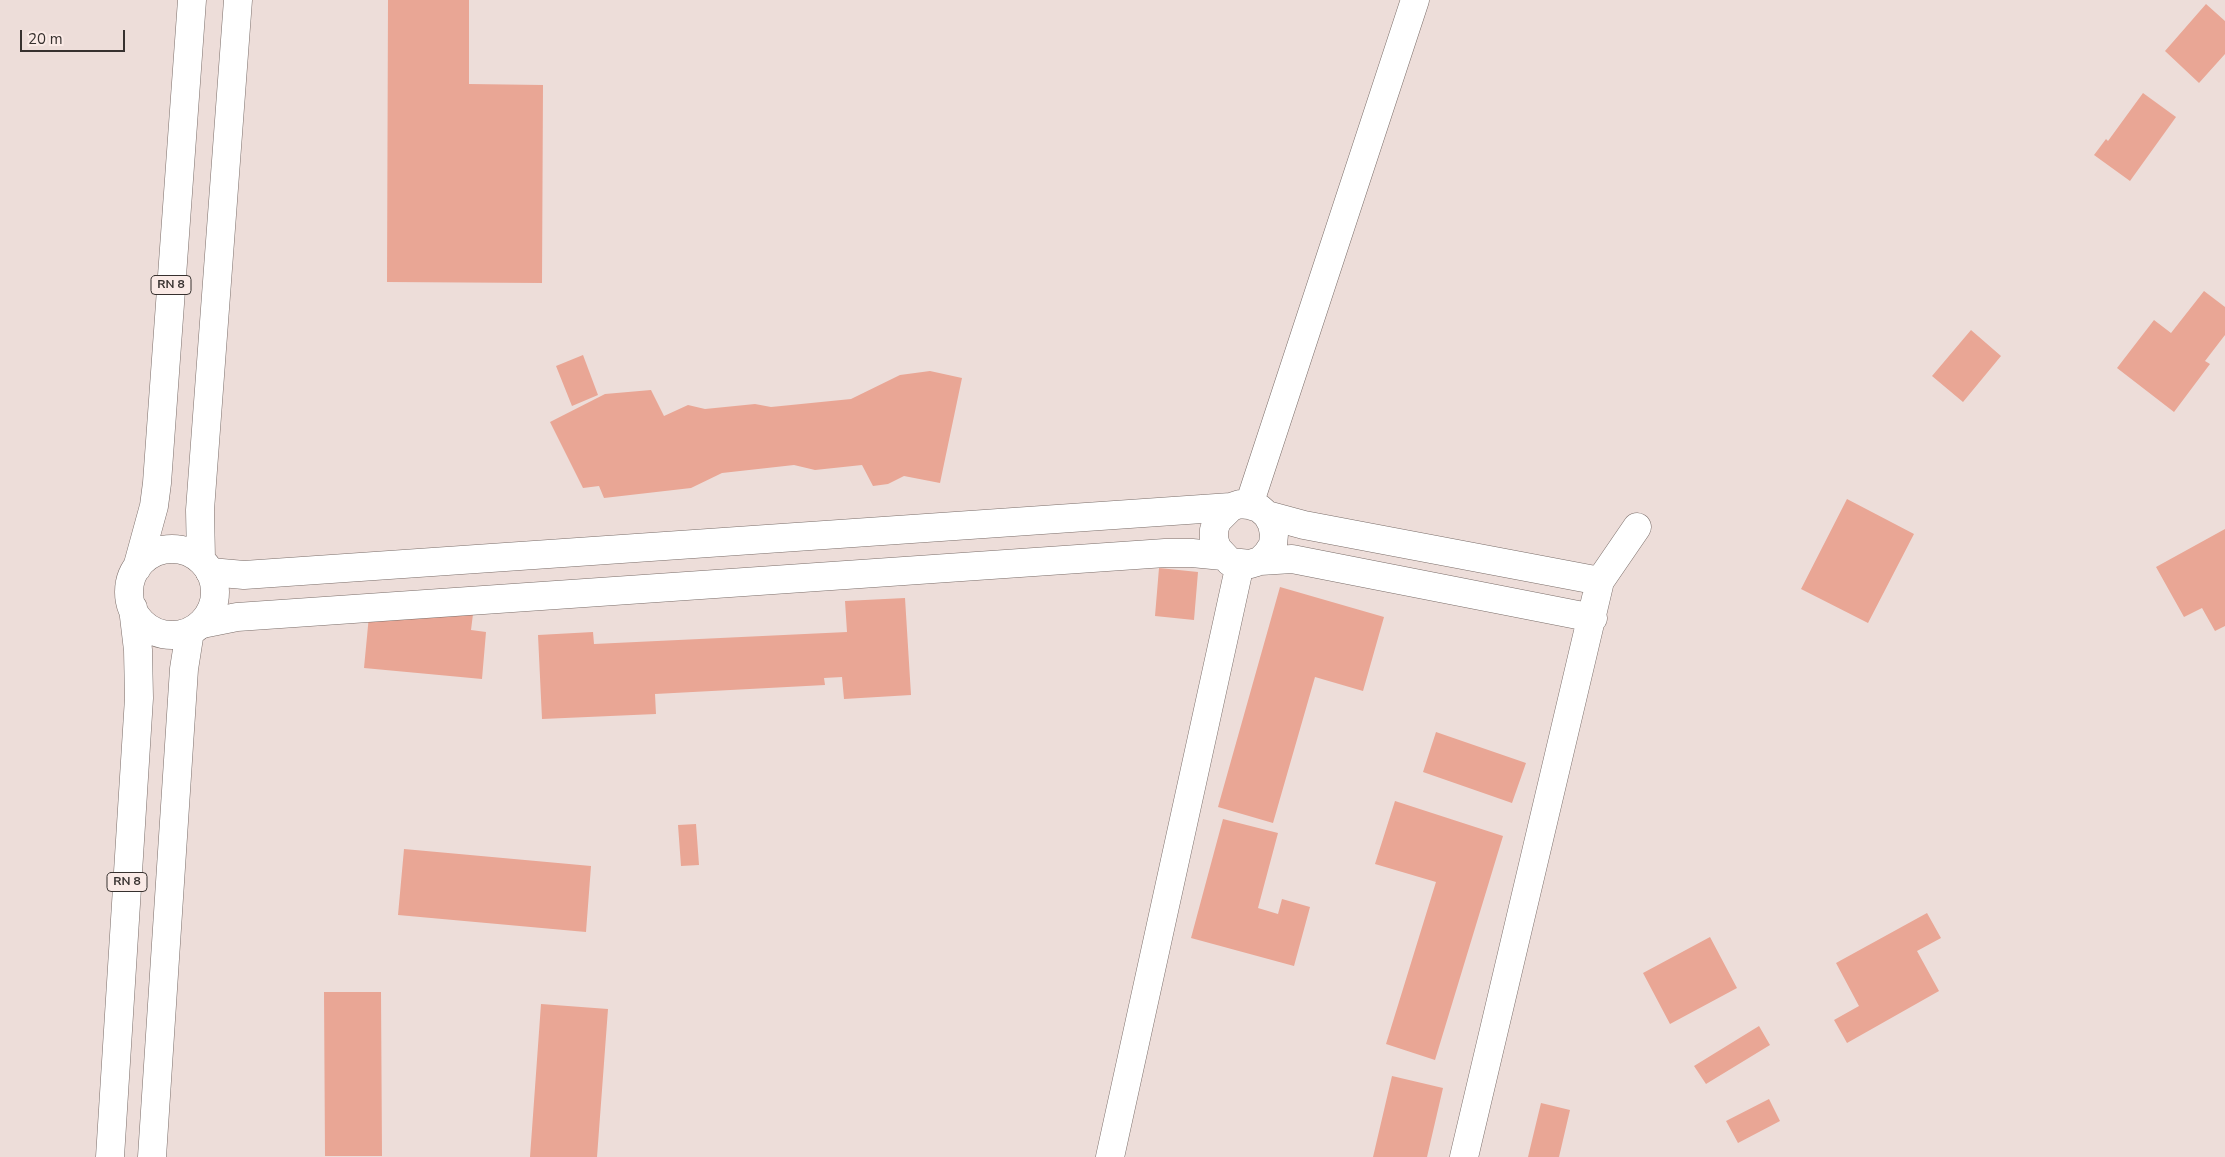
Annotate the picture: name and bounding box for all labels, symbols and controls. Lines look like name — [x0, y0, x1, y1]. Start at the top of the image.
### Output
scale bar — [22, 20, 128, 52]
text: 20 m — [28, 29, 63, 49]
road number: RN 8 — [151, 276, 191, 294]
road number: RN 8 — [107, 872, 147, 892]

